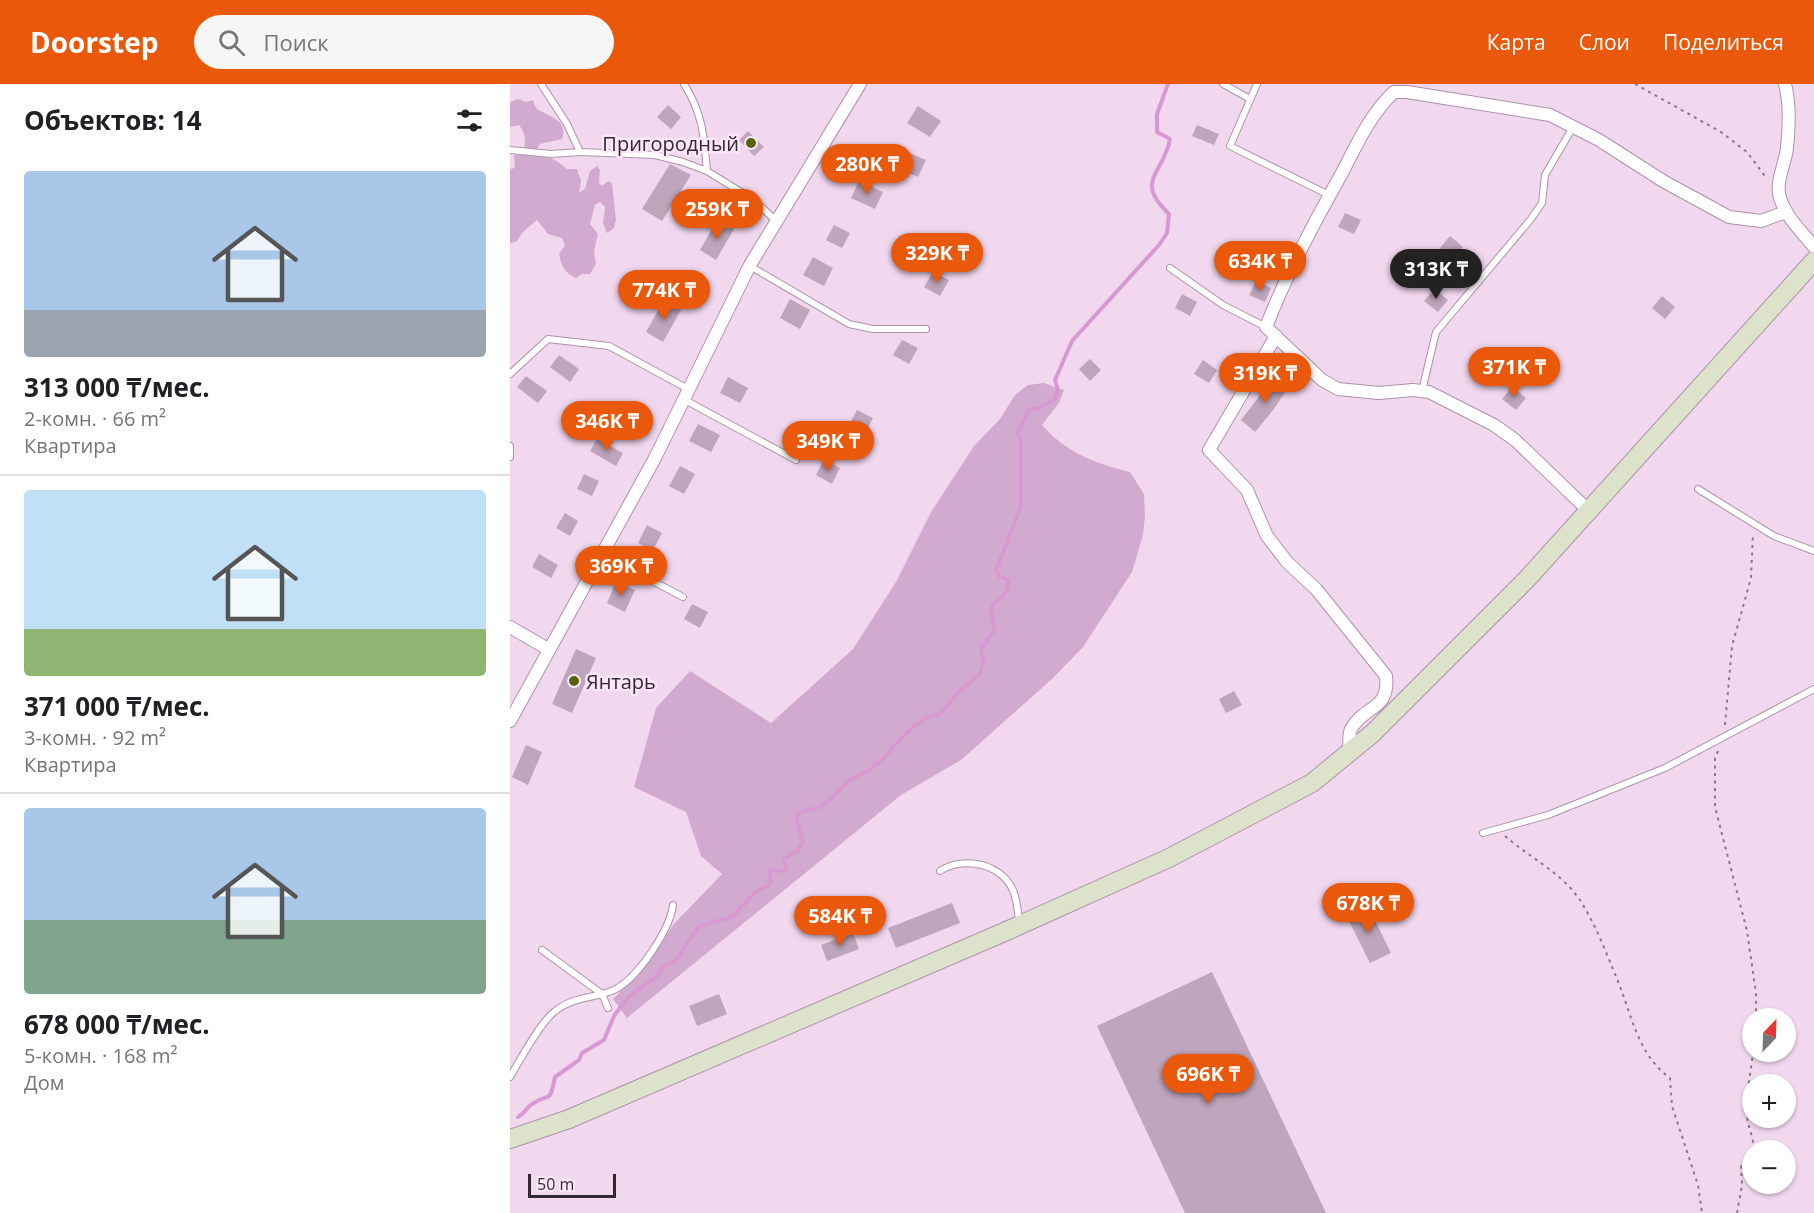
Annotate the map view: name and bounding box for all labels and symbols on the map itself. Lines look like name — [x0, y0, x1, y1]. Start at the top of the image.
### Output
place label: Пригородный — [602, 130, 739, 157]
marker: Пригородный — [744, 136, 758, 150]
pin: 280K ₸ — [818, 144, 916, 195]
pin: 259K ₸ — [668, 189, 766, 240]
pin: 329K ₸ — [888, 233, 986, 284]
pin: 634K ₸ — [1211, 241, 1309, 292]
pin: 313K ₸ — [1387, 249, 1485, 300]
pin: 774K ₸ — [615, 270, 713, 321]
pin: 371K ₸ — [1465, 347, 1563, 398]
pin: 319K ₸ — [1216, 353, 1314, 404]
pin: 346K ₸ — [558, 401, 656, 452]
pin: 349K ₸ — [779, 421, 877, 472]
pin: 369K ₸ — [572, 546, 670, 597]
place label: Янтарь — [586, 668, 656, 695]
marker: Янтарь — [567, 674, 581, 688]
pin: 678K ₸ — [1319, 883, 1417, 934]
pin: 584K ₸ — [791, 896, 889, 947]
north arrow — [1742, 1008, 1796, 1062]
pin: 696K ₸ — [1159, 1054, 1257, 1105]
scale bar — [528, 1171, 616, 1198]

